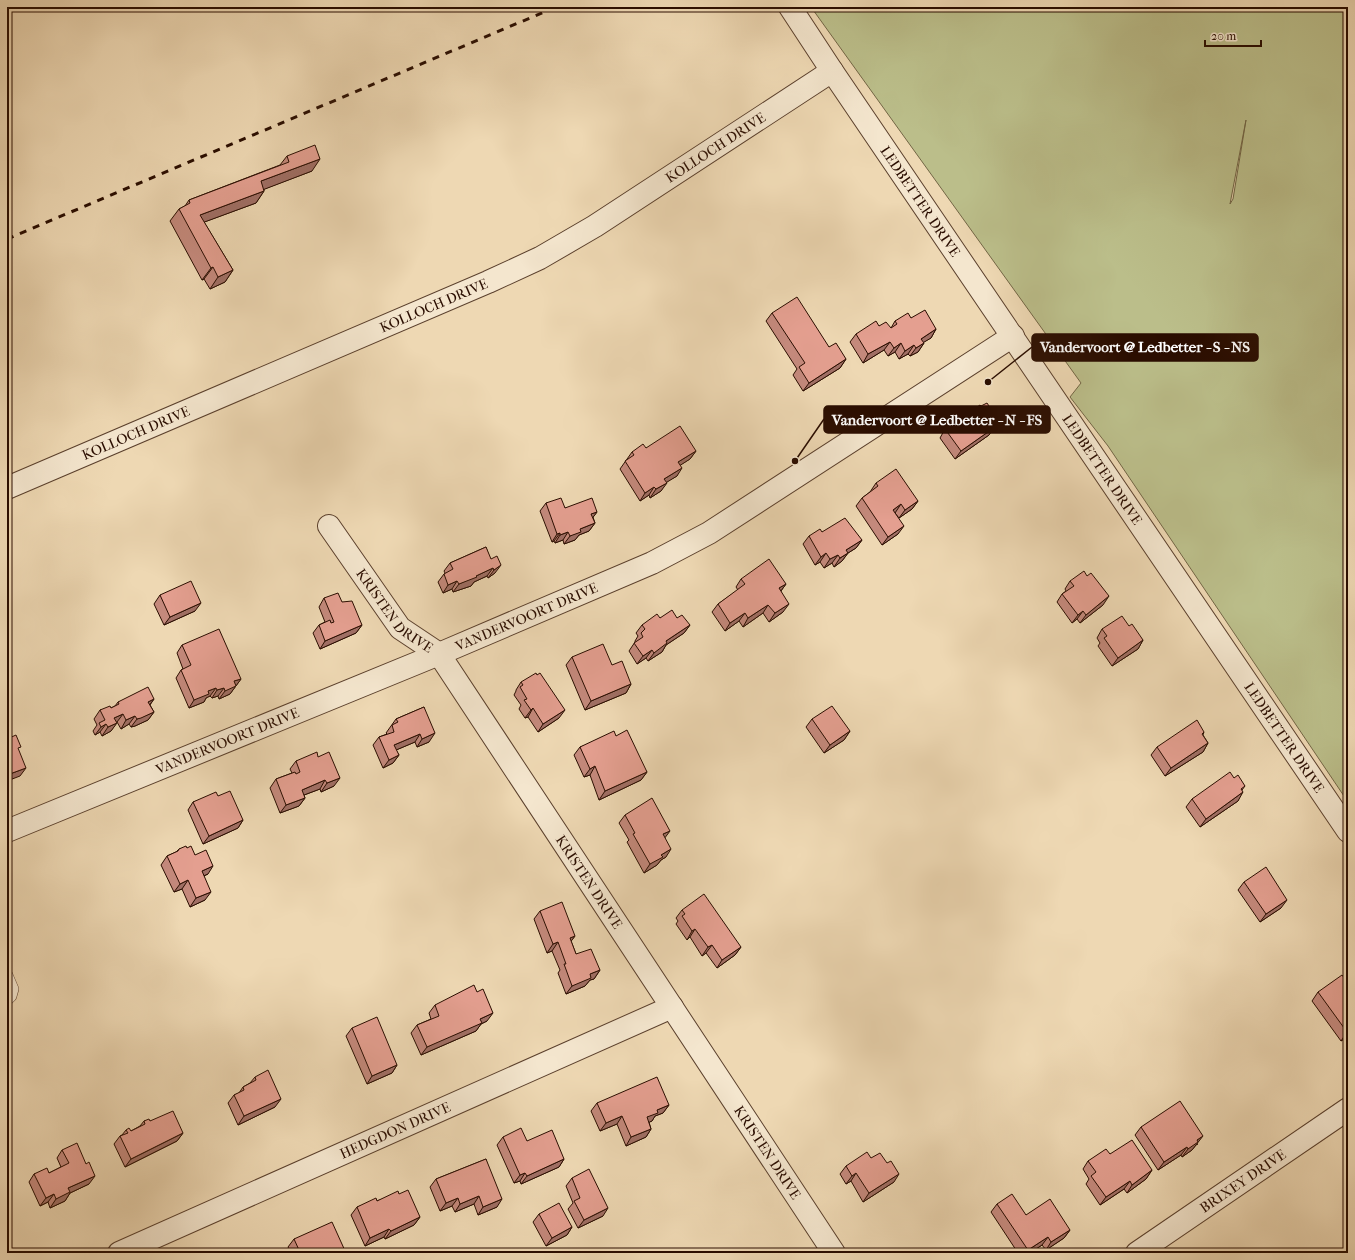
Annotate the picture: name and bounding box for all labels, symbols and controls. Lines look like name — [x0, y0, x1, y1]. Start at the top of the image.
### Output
scale bar — [1205, 22, 1261, 48]
text: 20 m — [1211, 29, 1236, 43]
street label: KOLLOCH DRIVE — [663, 109, 769, 187]
street label: LEDBETTER DRIVE — [877, 143, 964, 260]
street label: KOLLOCH DRIVE — [377, 275, 491, 336]
callout: Vandervoort @ Ledbetter - S - NS — [1032, 334, 1258, 361]
text: Vandervoort @ Ledbetter - S - NS — [1039, 338, 1250, 356]
street label: KOLLOCH DRIVE — [79, 403, 193, 464]
callout: Vandervoort @ Ledbetter - N - FS — [824, 406, 1050, 433]
text: Vandervoort @ Ledbetter - N - FS — [831, 411, 1042, 429]
street label: LEDBETTER DRIVE — [1059, 411, 1146, 528]
street label: KRISTEN DRIVE — [352, 566, 436, 657]
street label: VANDERVOORT DRIVE — [452, 579, 601, 655]
street label: LEDBETTER DRIVE — [1241, 679, 1328, 797]
street label: VANDERVOORT DRIVE — [152, 704, 302, 779]
street label: KRISTEN DRIVE — [552, 832, 626, 932]
street label: HEDGDON DRIVE — [337, 1099, 454, 1163]
street label: KRISTEN DRIVE — [730, 1103, 804, 1203]
street label: BRIXEY DRIVE — [1197, 1146, 1290, 1217]

